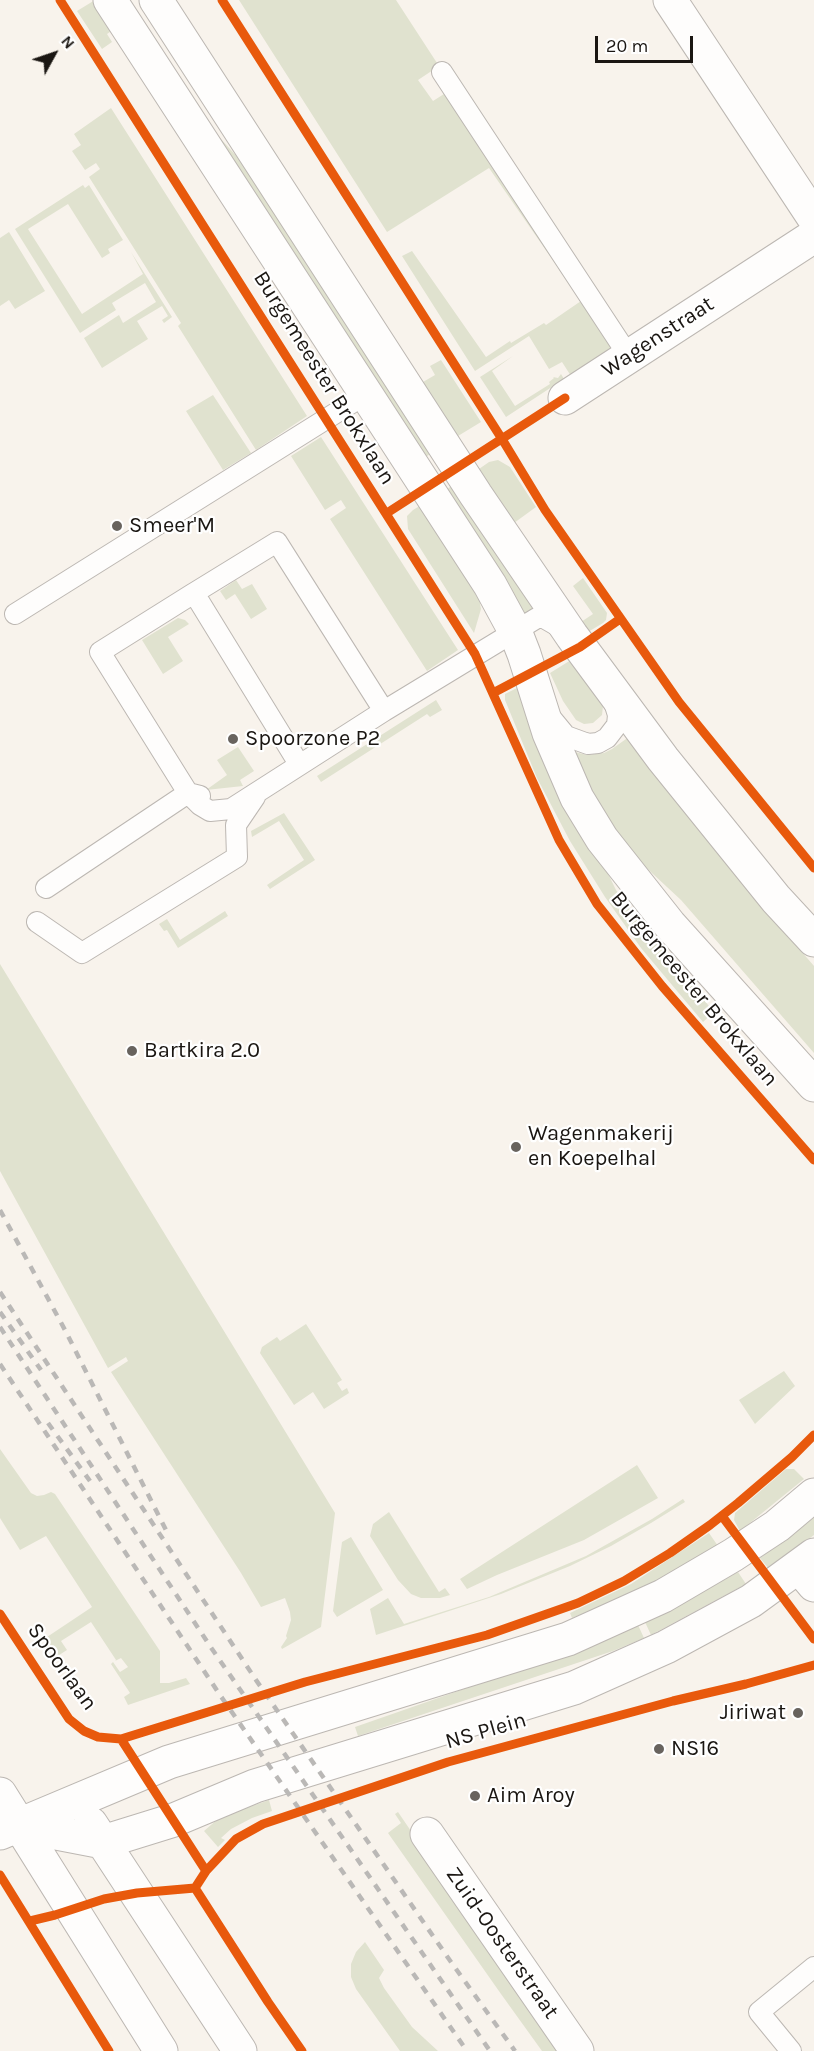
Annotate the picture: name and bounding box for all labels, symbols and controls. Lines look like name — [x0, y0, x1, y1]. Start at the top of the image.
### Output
north arrow — [24, 24, 84, 84]
scale bar — [598, 24, 696, 62]
text: N — [57, 32, 79, 53]
text: 20 m — [606, 35, 648, 57]
street label: Burgemeester Brokxlaan — [247, 266, 401, 490]
street label: Wagenstraat — [597, 291, 719, 383]
place label: Smeer'M — [129, 513, 215, 539]
marker: Smeer'M — [110, 519, 124, 533]
place label: Spoorzone P2 — [245, 726, 380, 752]
marker: Spoorzone P2 — [226, 732, 240, 746]
street label: Burgemeester Brokxlaan — [605, 886, 783, 1092]
place label: Bartkira 2.0 — [144, 1038, 260, 1064]
marker: Bartkira 2.0 — [125, 1044, 139, 1058]
place label: Wagenmakerij en Koepelhal — [528, 1121, 674, 1172]
marker: Wagenmakerij en Koepelhal — [509, 1140, 523, 1154]
street label: Spoorlaan — [21, 1618, 103, 1716]
place label: Jiriwat — [720, 1700, 786, 1726]
marker: Jiriwat — [791, 1706, 805, 1720]
street label: NS Plein — [442, 1707, 530, 1755]
place label: NS16 — [671, 1736, 719, 1762]
marker: NS16 — [652, 1742, 666, 1756]
place label: Aim Aroy — [487, 1783, 575, 1809]
marker: Aim Aroy — [468, 1789, 482, 1803]
street label: Zuid-Oosterstraat — [440, 1862, 564, 2024]

